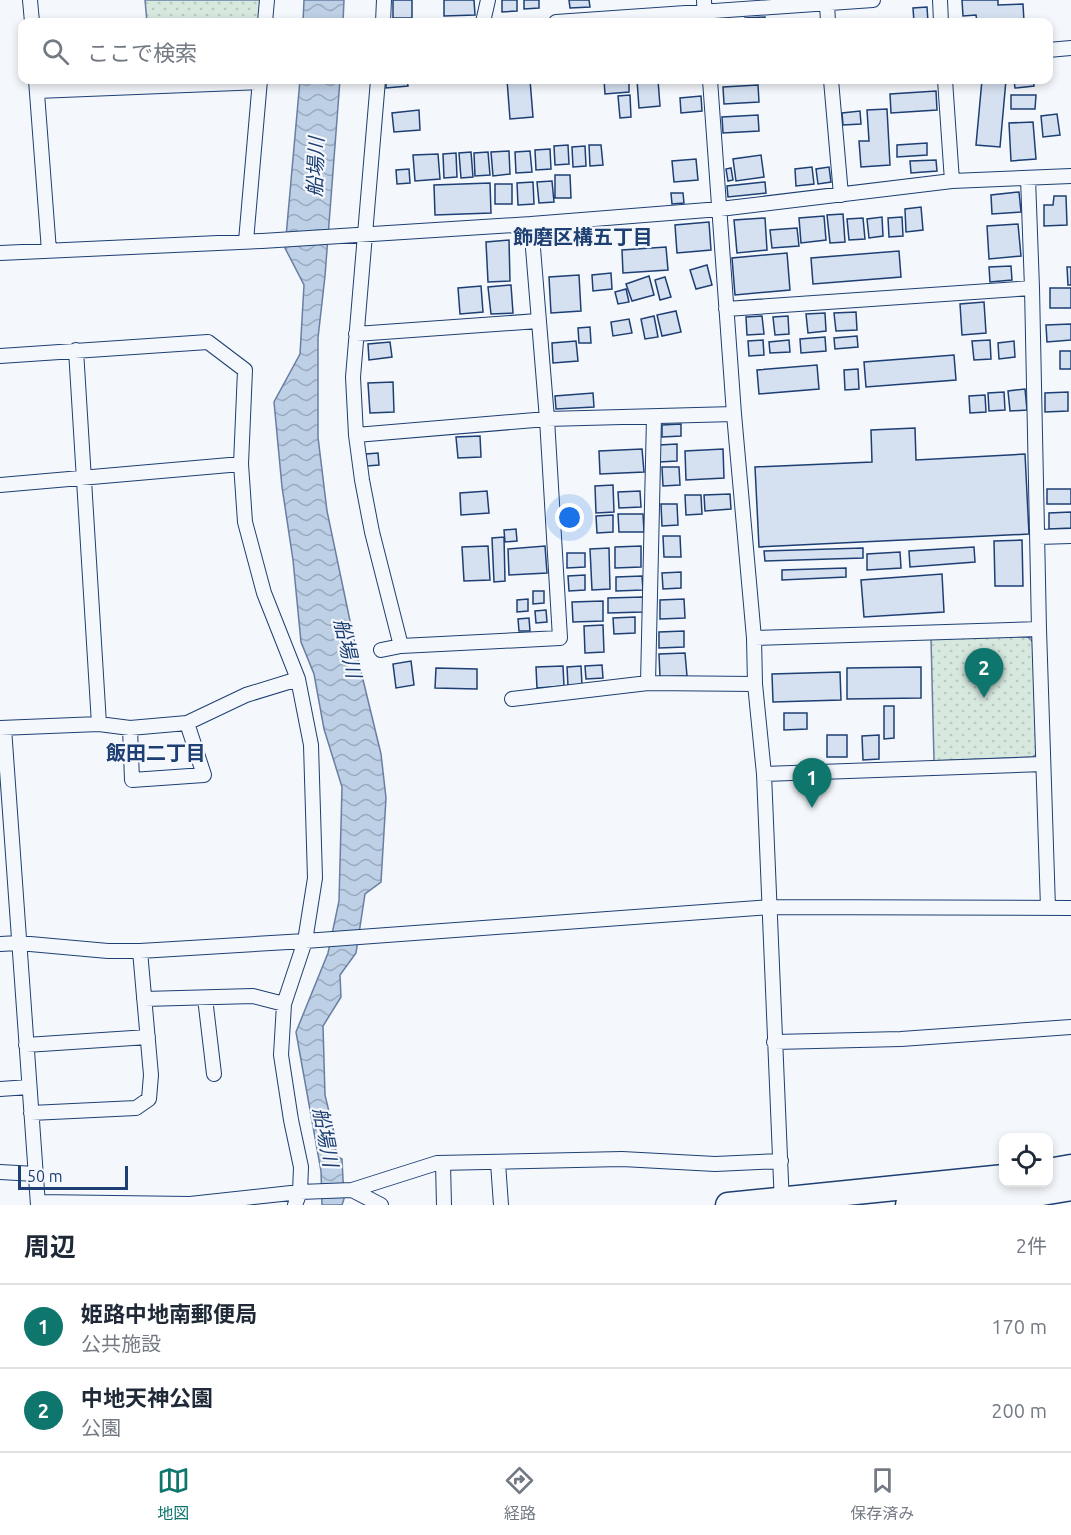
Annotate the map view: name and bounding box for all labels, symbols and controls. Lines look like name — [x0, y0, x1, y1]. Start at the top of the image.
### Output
search box — [18, 18, 1053, 84]
icon: search — [39, 35, 72, 68]
text: ここで検索 — [87, 40, 197, 65]
water label: 船場川 — [302, 135, 328, 197]
district label: 飾磨区構五丁目 — [513, 225, 653, 248]
your location — [555, 503, 584, 532]
water label: 船場川 — [330, 616, 366, 682]
pin: 2 — [964, 648, 1004, 698]
district label: 飯田二丁目 — [106, 741, 206, 764]
pin: 1 — [792, 758, 832, 808]
water label: 船場川 — [309, 1105, 343, 1171]
map controls — [999, 1133, 1053, 1187]
button: locate — [999, 1133, 1053, 1187]
scale bar — [18, 1163, 128, 1190]
text: 50 m — [27, 1167, 63, 1185]
text: 周辺 — [24, 1232, 76, 1261]
text: 2件 — [1016, 1234, 1047, 1257]
text: 姫路中地南郵便局 — [81, 1301, 257, 1326]
text: 1 — [38, 1315, 49, 1338]
text: 170 m — [991, 1315, 1047, 1338]
text: 公共施設 — [81, 1332, 161, 1355]
text: 中地天神公園 — [81, 1385, 213, 1410]
text: 2 — [38, 1399, 49, 1422]
text: 200 m — [991, 1399, 1047, 1422]
text: 公園 — [81, 1416, 121, 1439]
tab: 地図 — [157, 1464, 190, 1524]
tab: 経路 — [503, 1464, 536, 1524]
tab: 保存済み — [850, 1464, 914, 1524]

